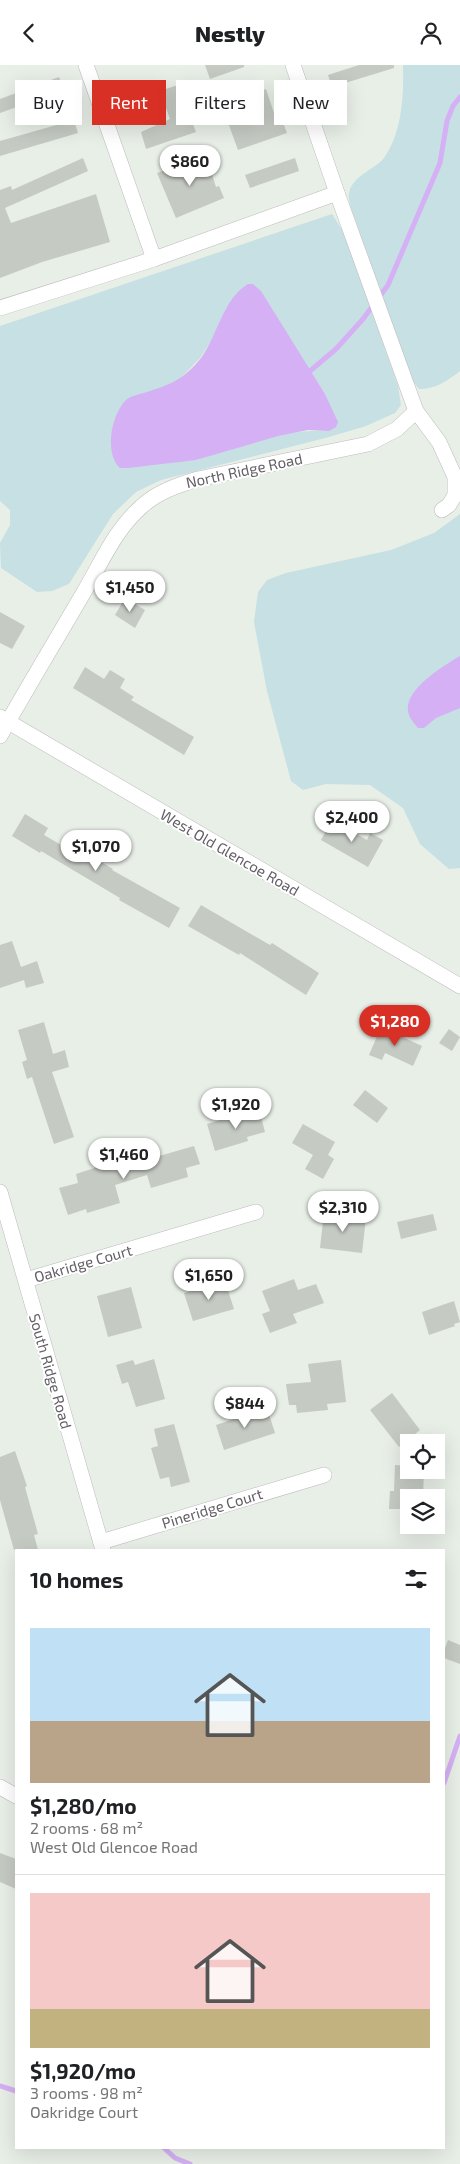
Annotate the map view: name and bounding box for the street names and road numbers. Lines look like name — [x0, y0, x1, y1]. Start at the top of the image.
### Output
street label: North Ridge Road — [184, 449, 304, 491]
street label: West Old Glencoe Road — [157, 805, 303, 899]
street label: Oakridge Court — [32, 1240, 134, 1286]
street label: South Ridge Road — [26, 1311, 76, 1431]
street label: Pineridge Court — [159, 1484, 265, 1532]

